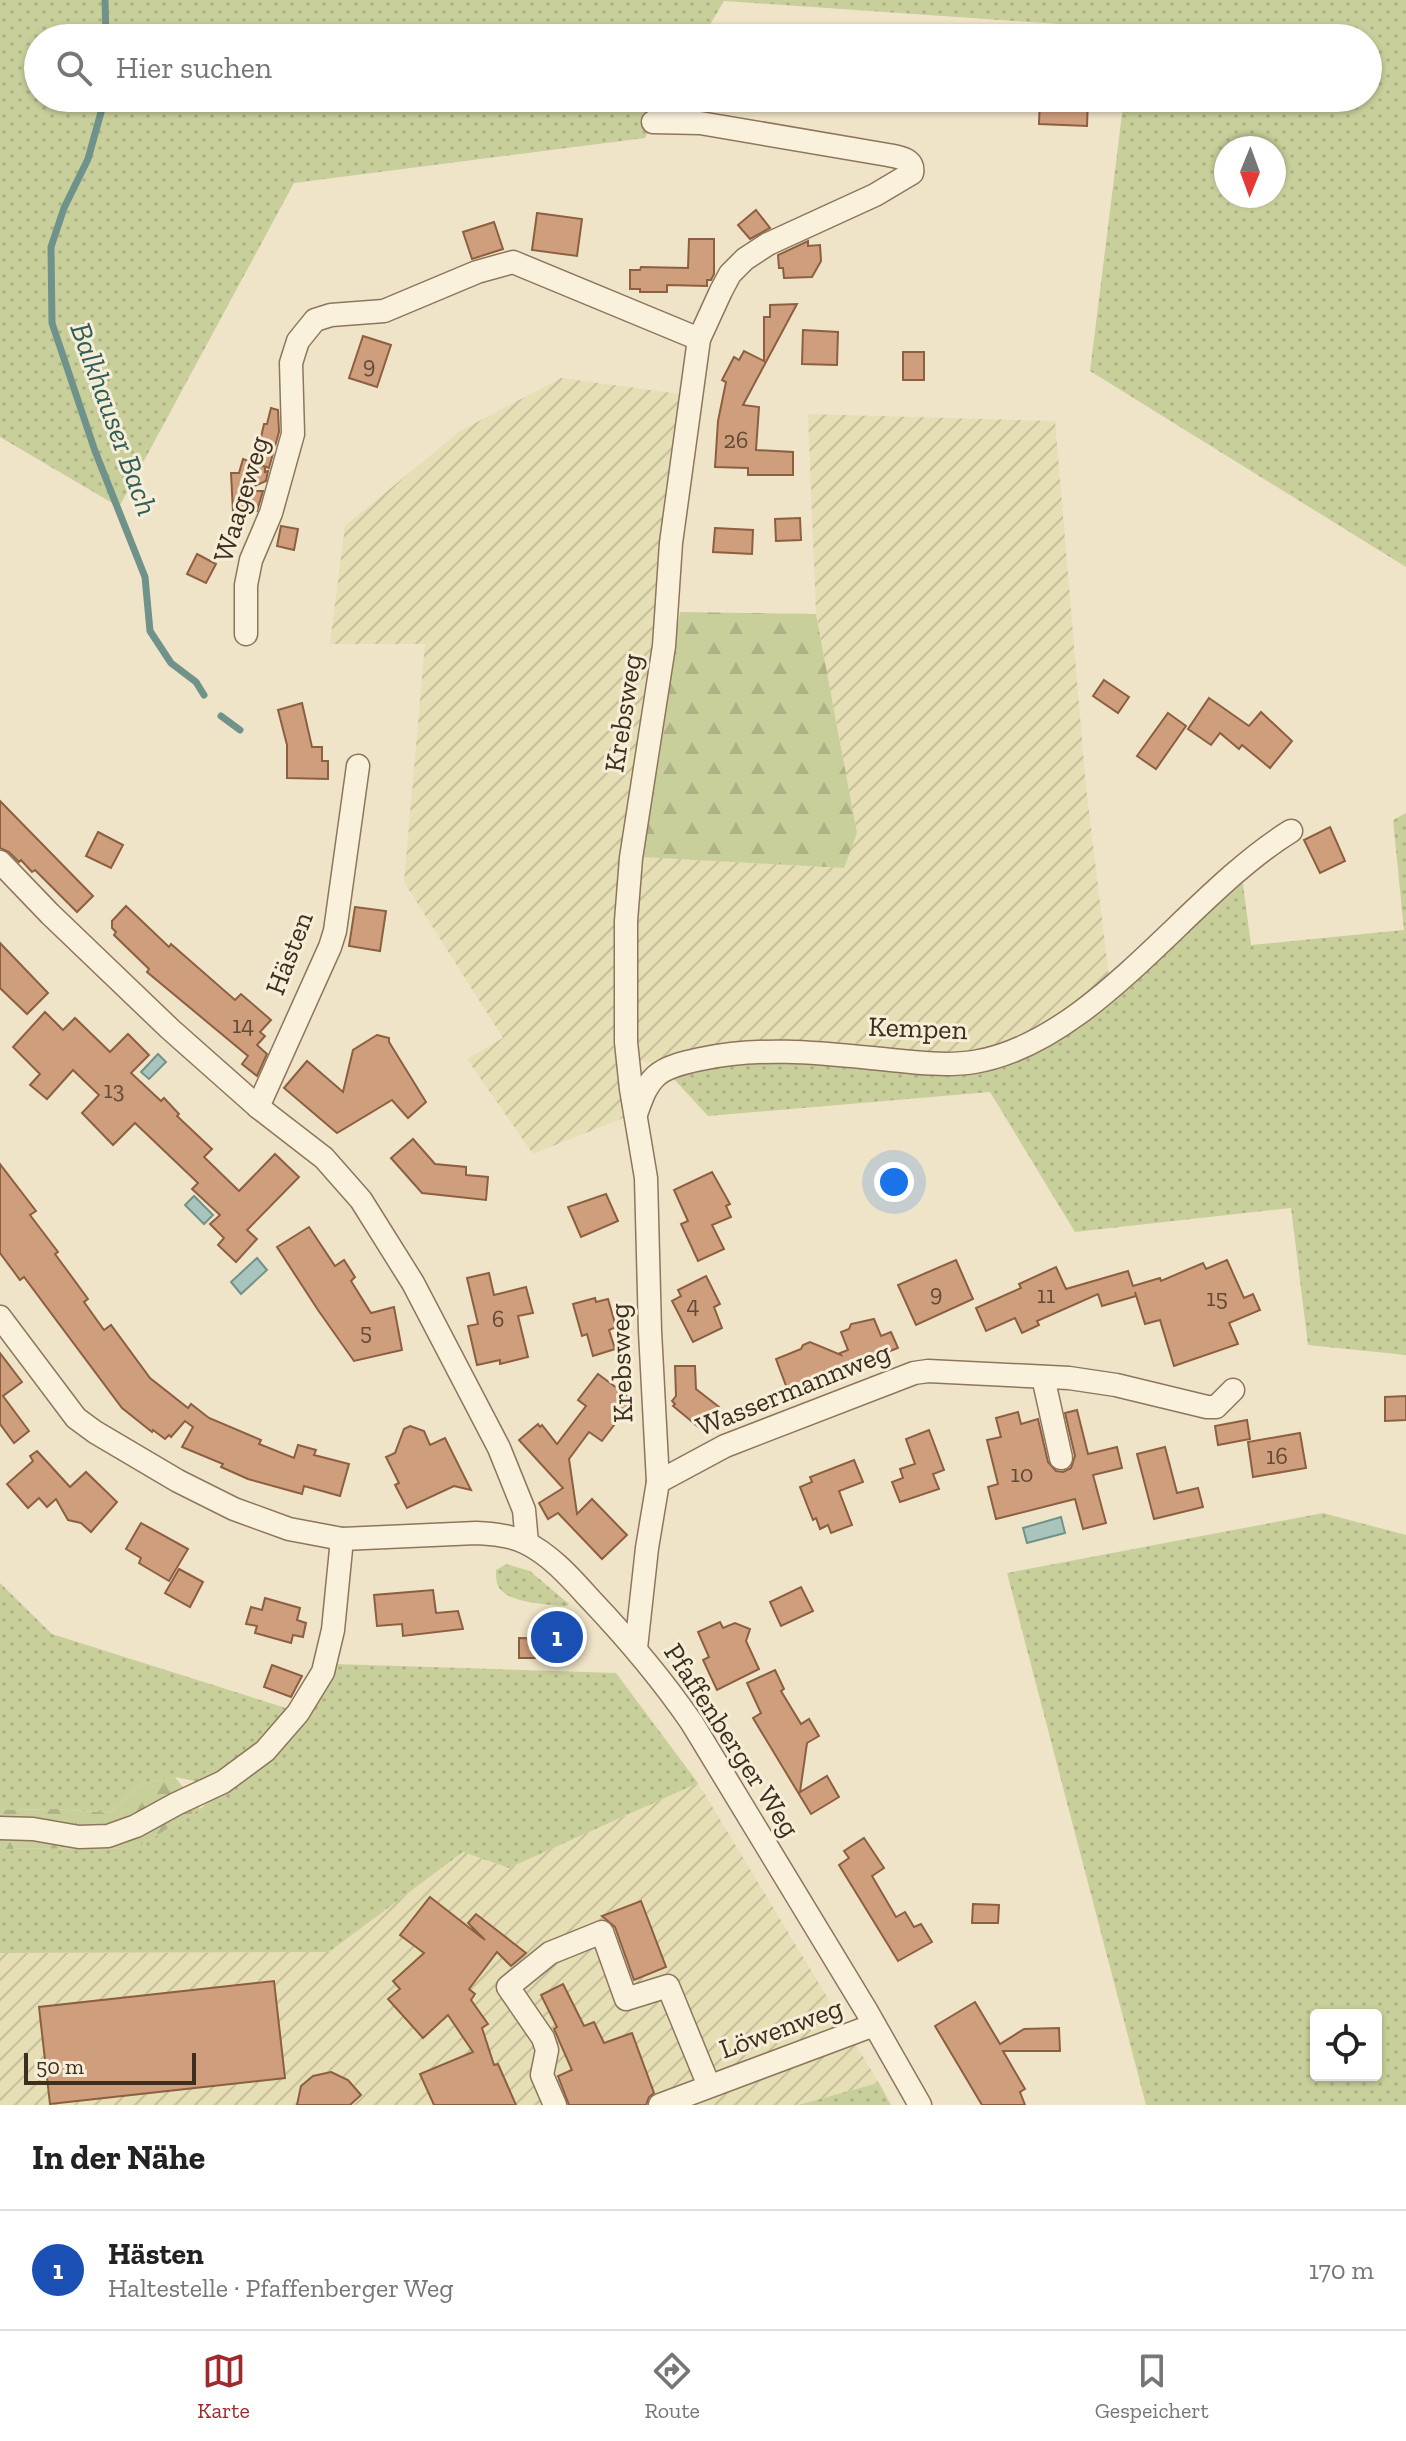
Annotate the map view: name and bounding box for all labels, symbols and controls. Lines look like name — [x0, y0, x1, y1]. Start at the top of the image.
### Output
search box — [24, 24, 1382, 112]
icon: search — [52, 46, 96, 90]
text: Hier suchen — [116, 50, 272, 86]
north arrow — [1214, 136, 1286, 208]
water label: Balkhauser Bach — [62, 318, 166, 520]
house number: 9 — [363, 350, 375, 379]
house number: 26 — [723, 425, 749, 454]
street label: Waageweg — [206, 432, 276, 566]
street label: Krebsweg — [597, 651, 649, 775]
street label: Hästen — [258, 907, 320, 999]
house number: 14 — [232, 1010, 254, 1039]
street label: Kempen — [868, 1010, 968, 1046]
house number: 13 — [104, 1075, 124, 1104]
your location — [874, 1162, 914, 1202]
house number: 9 — [930, 1278, 942, 1307]
house number: 11 — [1037, 1280, 1055, 1309]
house number: 15 — [1206, 1283, 1228, 1312]
house number: 4 — [687, 1290, 700, 1319]
street label: Krebsweg — [602, 1303, 640, 1423]
house number: 6 — [492, 1304, 504, 1333]
house number: 5 — [360, 1317, 372, 1346]
street label: Wassermannweg — [691, 1335, 895, 1443]
house number: 16 — [1266, 1441, 1288, 1470]
house number: 10 — [1010, 1459, 1034, 1488]
pin: 1 — [531, 1607, 583, 1667]
street label: Pfaffenberger Weg — [657, 1637, 807, 1843]
street label: Löwenweg — [715, 1990, 847, 2066]
map controls — [1310, 2009, 1382, 2081]
button: locate — [1310, 2009, 1382, 2081]
scale bar — [24, 2049, 196, 2085]
text: 50 m — [36, 2053, 84, 2080]
text: In der Nähe — [32, 2137, 205, 2178]
text: Hästen — [108, 2236, 204, 2272]
text: 1 — [53, 2254, 63, 2286]
text: 170 m — [1309, 2254, 1374, 2286]
text: Haltestelle · Pfaffenberger Weg — [108, 2272, 453, 2304]
tab: Karte — [197, 2349, 250, 2424]
tab: Route — [645, 2349, 700, 2424]
tab: Gespeichert — [1095, 2349, 1209, 2424]

